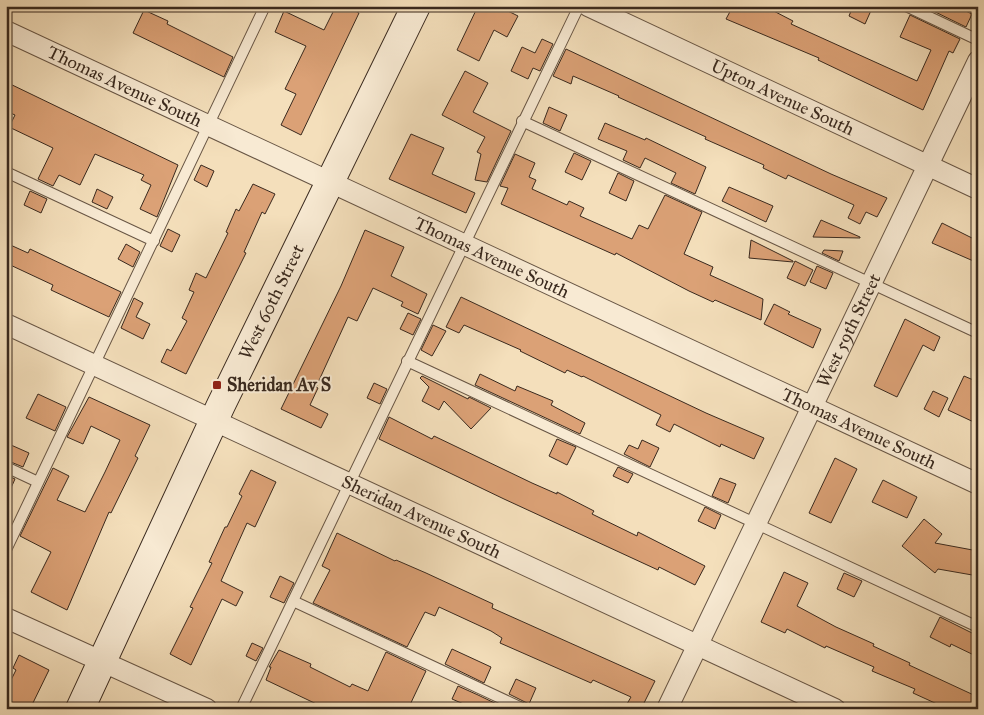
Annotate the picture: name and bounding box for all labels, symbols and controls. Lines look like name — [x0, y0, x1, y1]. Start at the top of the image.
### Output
street label: Thomas Avenue South — [44, 41, 206, 132]
street label: Upton Avenue South — [707, 54, 858, 140]
street label: Thomas Avenue South — [411, 212, 573, 303]
street label: West 60th Street — [234, 240, 309, 363]
street label: West 59th Street — [812, 269, 886, 391]
place label: Sheridan Av S — [227, 374, 331, 396]
marker: Sheridan Av S — [211, 379, 223, 391]
street label: Thomas Avenue South — [778, 383, 940, 474]
street label: Sheridan Avenue South — [338, 470, 505, 563]

